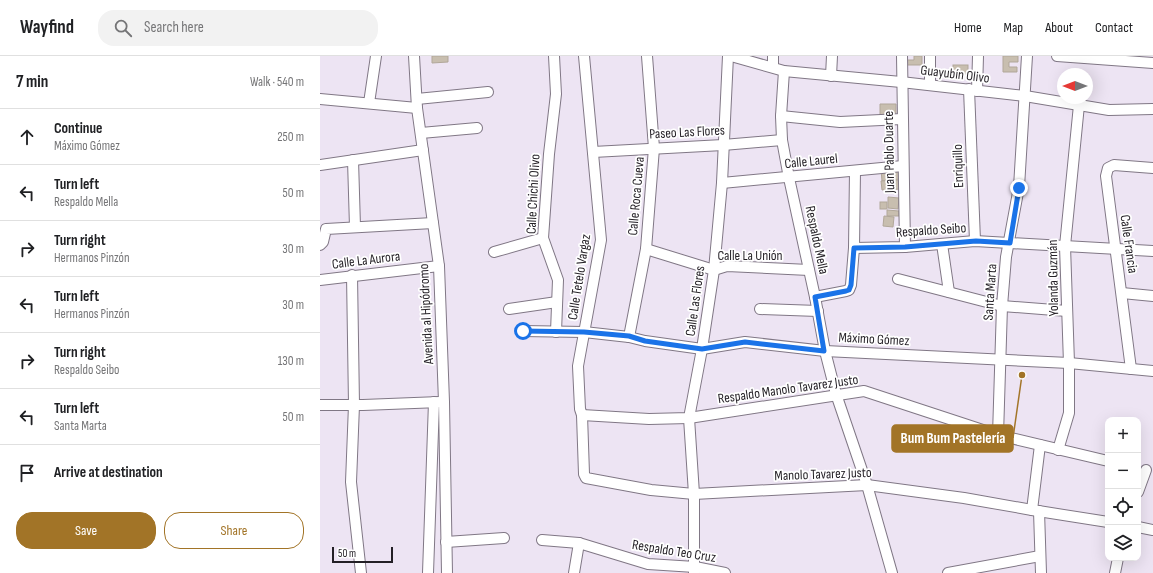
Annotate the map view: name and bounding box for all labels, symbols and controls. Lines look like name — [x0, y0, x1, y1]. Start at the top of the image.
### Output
search box — [98, 10, 378, 46]
text: Wayfind — [20, 16, 74, 39]
icon: search — [112, 17, 134, 39]
text: Search here — [144, 18, 204, 37]
text: Home — [954, 19, 982, 36]
text: Map — [1004, 19, 1023, 36]
text: About — [1045, 19, 1073, 36]
text: Contact — [1095, 19, 1133, 36]
street label: Guayubín Olivo — [919, 61, 991, 87]
north arrow — [1057, 68, 1093, 104]
text: 7 min — [16, 72, 48, 92]
text: Walk · 540 m — [250, 74, 304, 90]
street label: Juan Pablo Duarte — [880, 111, 898, 194]
text: Continue — [54, 119, 103, 138]
street label: Paseo Las Flores — [649, 122, 725, 142]
icon: ahead — [16, 126, 38, 148]
text: 250 m — [277, 129, 304, 145]
text: Máximo Gómez — [54, 138, 120, 154]
street label: Enriquillo — [949, 144, 967, 188]
street label: Calle Laurel — [784, 150, 838, 172]
street label: Calle Chichi Olivo — [522, 153, 544, 235]
street label: Calle Roca Cueva — [624, 156, 648, 236]
text: Turn left — [54, 175, 99, 194]
route end — [1010, 179, 1028, 197]
icon: left — [16, 182, 38, 204]
text: 50 m — [283, 185, 304, 201]
text: Respaldo Mella — [54, 194, 118, 210]
street label: Respaldo Mella — [801, 204, 833, 276]
street label: Calle Francia — [1116, 214, 1142, 274]
street label: Respaldo Seibo — [895, 219, 967, 241]
text: Turn right — [54, 231, 106, 250]
street label: Calle Tetelo Vargaz — [564, 233, 594, 321]
icon: right — [16, 238, 38, 260]
street label: Yolanda Guzmán — [1044, 240, 1062, 316]
text: 30 m — [282, 241, 304, 257]
street label: Calle La Aurora — [331, 247, 401, 273]
street label: Calle La Unión — [717, 247, 783, 264]
text: Hermanos Pinzón — [54, 250, 130, 266]
street label: Avenida al Hipódromo — [415, 263, 437, 366]
street label: Santa Marta — [980, 263, 1000, 321]
street label: Calle Las Flores — [682, 265, 708, 337]
text: Turn left — [54, 287, 99, 306]
icon: left — [16, 294, 38, 316]
text: 30 m — [282, 297, 304, 313]
text: Hermanos Pinzón — [54, 306, 130, 322]
route start — [514, 322, 532, 340]
street label: Máximo Gómez — [838, 329, 910, 349]
text: Turn right — [54, 343, 106, 362]
icon: right — [16, 350, 38, 372]
text: 130 m — [278, 353, 304, 369]
text: Respaldo Seibo — [54, 362, 119, 378]
street label: Respaldo Manolo Tavarez Justo — [717, 371, 860, 407]
text: Turn left — [54, 399, 99, 418]
icon: left — [16, 406, 38, 428]
text: 50 m — [283, 409, 304, 425]
map controls — [1105, 417, 1141, 561]
button: + — [1105, 417, 1141, 453]
text: Santa Marta — [54, 418, 107, 434]
callout: Bum Bum Pastelería — [892, 425, 1013, 452]
text: Bum Bum Pastelería — [901, 429, 1005, 448]
button: − — [1105, 453, 1141, 489]
icon: arrive — [16, 462, 38, 484]
text: Arrive at destination — [54, 463, 163, 482]
street label: Manolo Tavarez Justo — [774, 464, 872, 484]
button: locate — [1105, 489, 1141, 525]
button: Save — [16, 512, 156, 549]
button: Share — [164, 512, 304, 549]
button: layers — [1105, 525, 1141, 561]
street label: Respaldo Teo Cruz — [631, 536, 717, 566]
scale bar — [332, 545, 393, 564]
text: 50 m — [338, 547, 356, 560]

